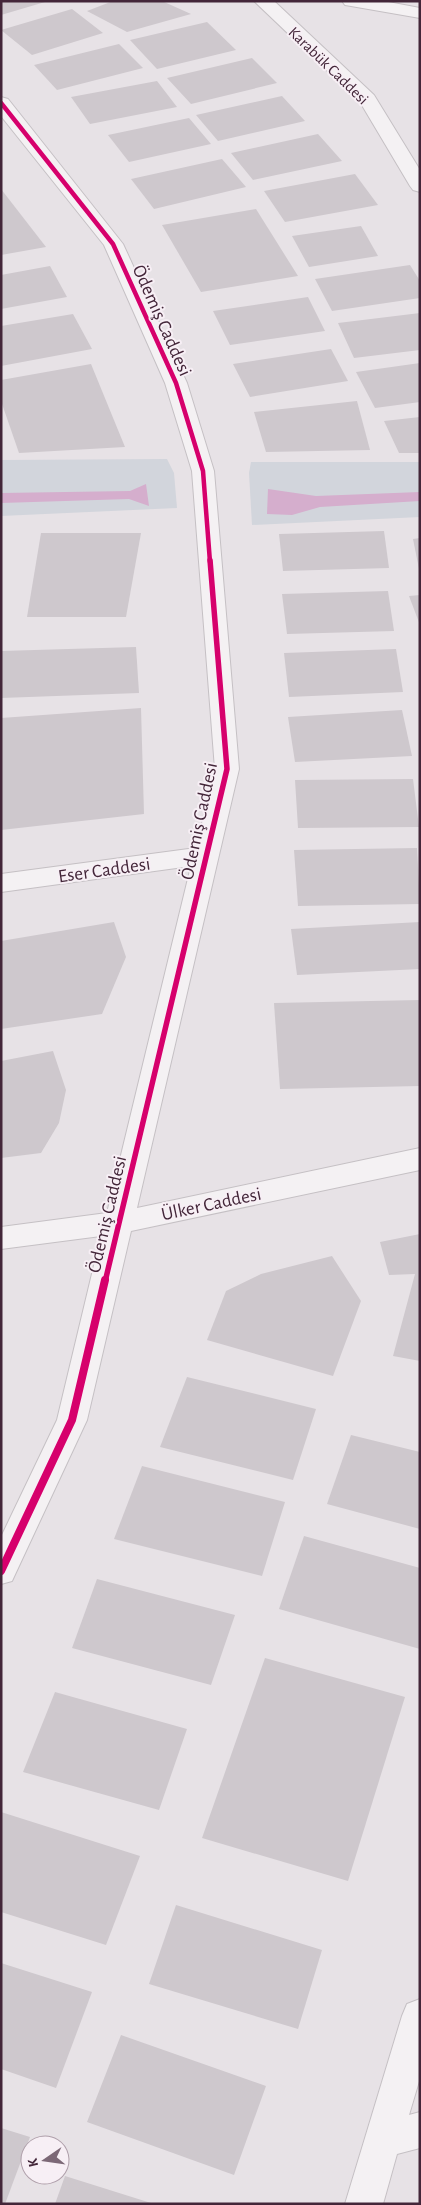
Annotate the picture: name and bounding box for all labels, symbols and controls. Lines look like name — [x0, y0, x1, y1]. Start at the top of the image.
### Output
street label: Karabük Caddesi — [285, 24, 371, 108]
street label: Ödemiş Caddesi — [129, 262, 195, 379]
street label: Ödemiş Caddesi — [177, 761, 221, 882]
street label: Eser Caddesi — [57, 855, 152, 886]
street label: Ödemiş Caddesi — [84, 1154, 130, 1275]
street label: Ülker Caddesi — [159, 1184, 263, 1224]
north arrow — [20, 2135, 70, 2185]
text: K — [25, 2156, 41, 2168]

